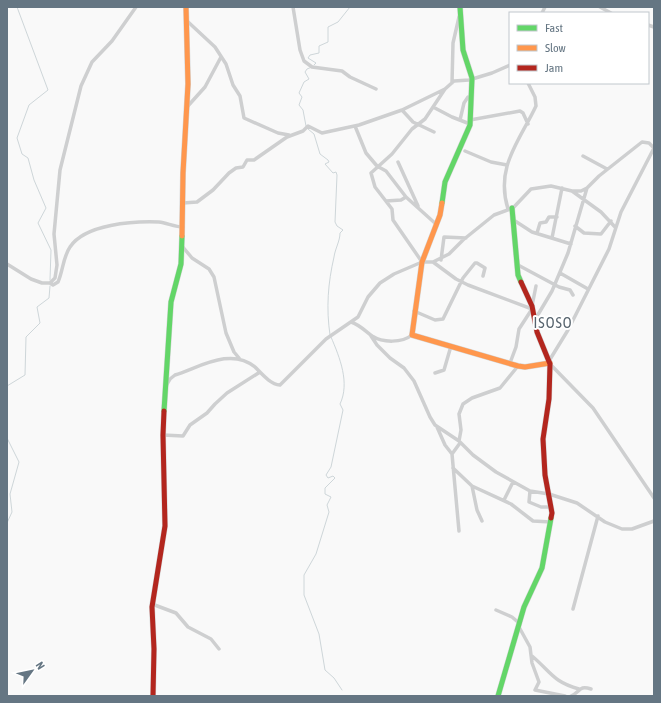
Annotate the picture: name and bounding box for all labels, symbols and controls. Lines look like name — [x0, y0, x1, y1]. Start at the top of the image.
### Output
legend — [509, 12, 649, 84]
text: Fast — [545, 21, 563, 35]
text: Slow — [545, 41, 566, 55]
text: Jam — [545, 61, 563, 75]
district label: ISOSO — [534, 314, 572, 331]
north arrow — [12, 651, 52, 691]
text: N — [34, 660, 47, 672]

